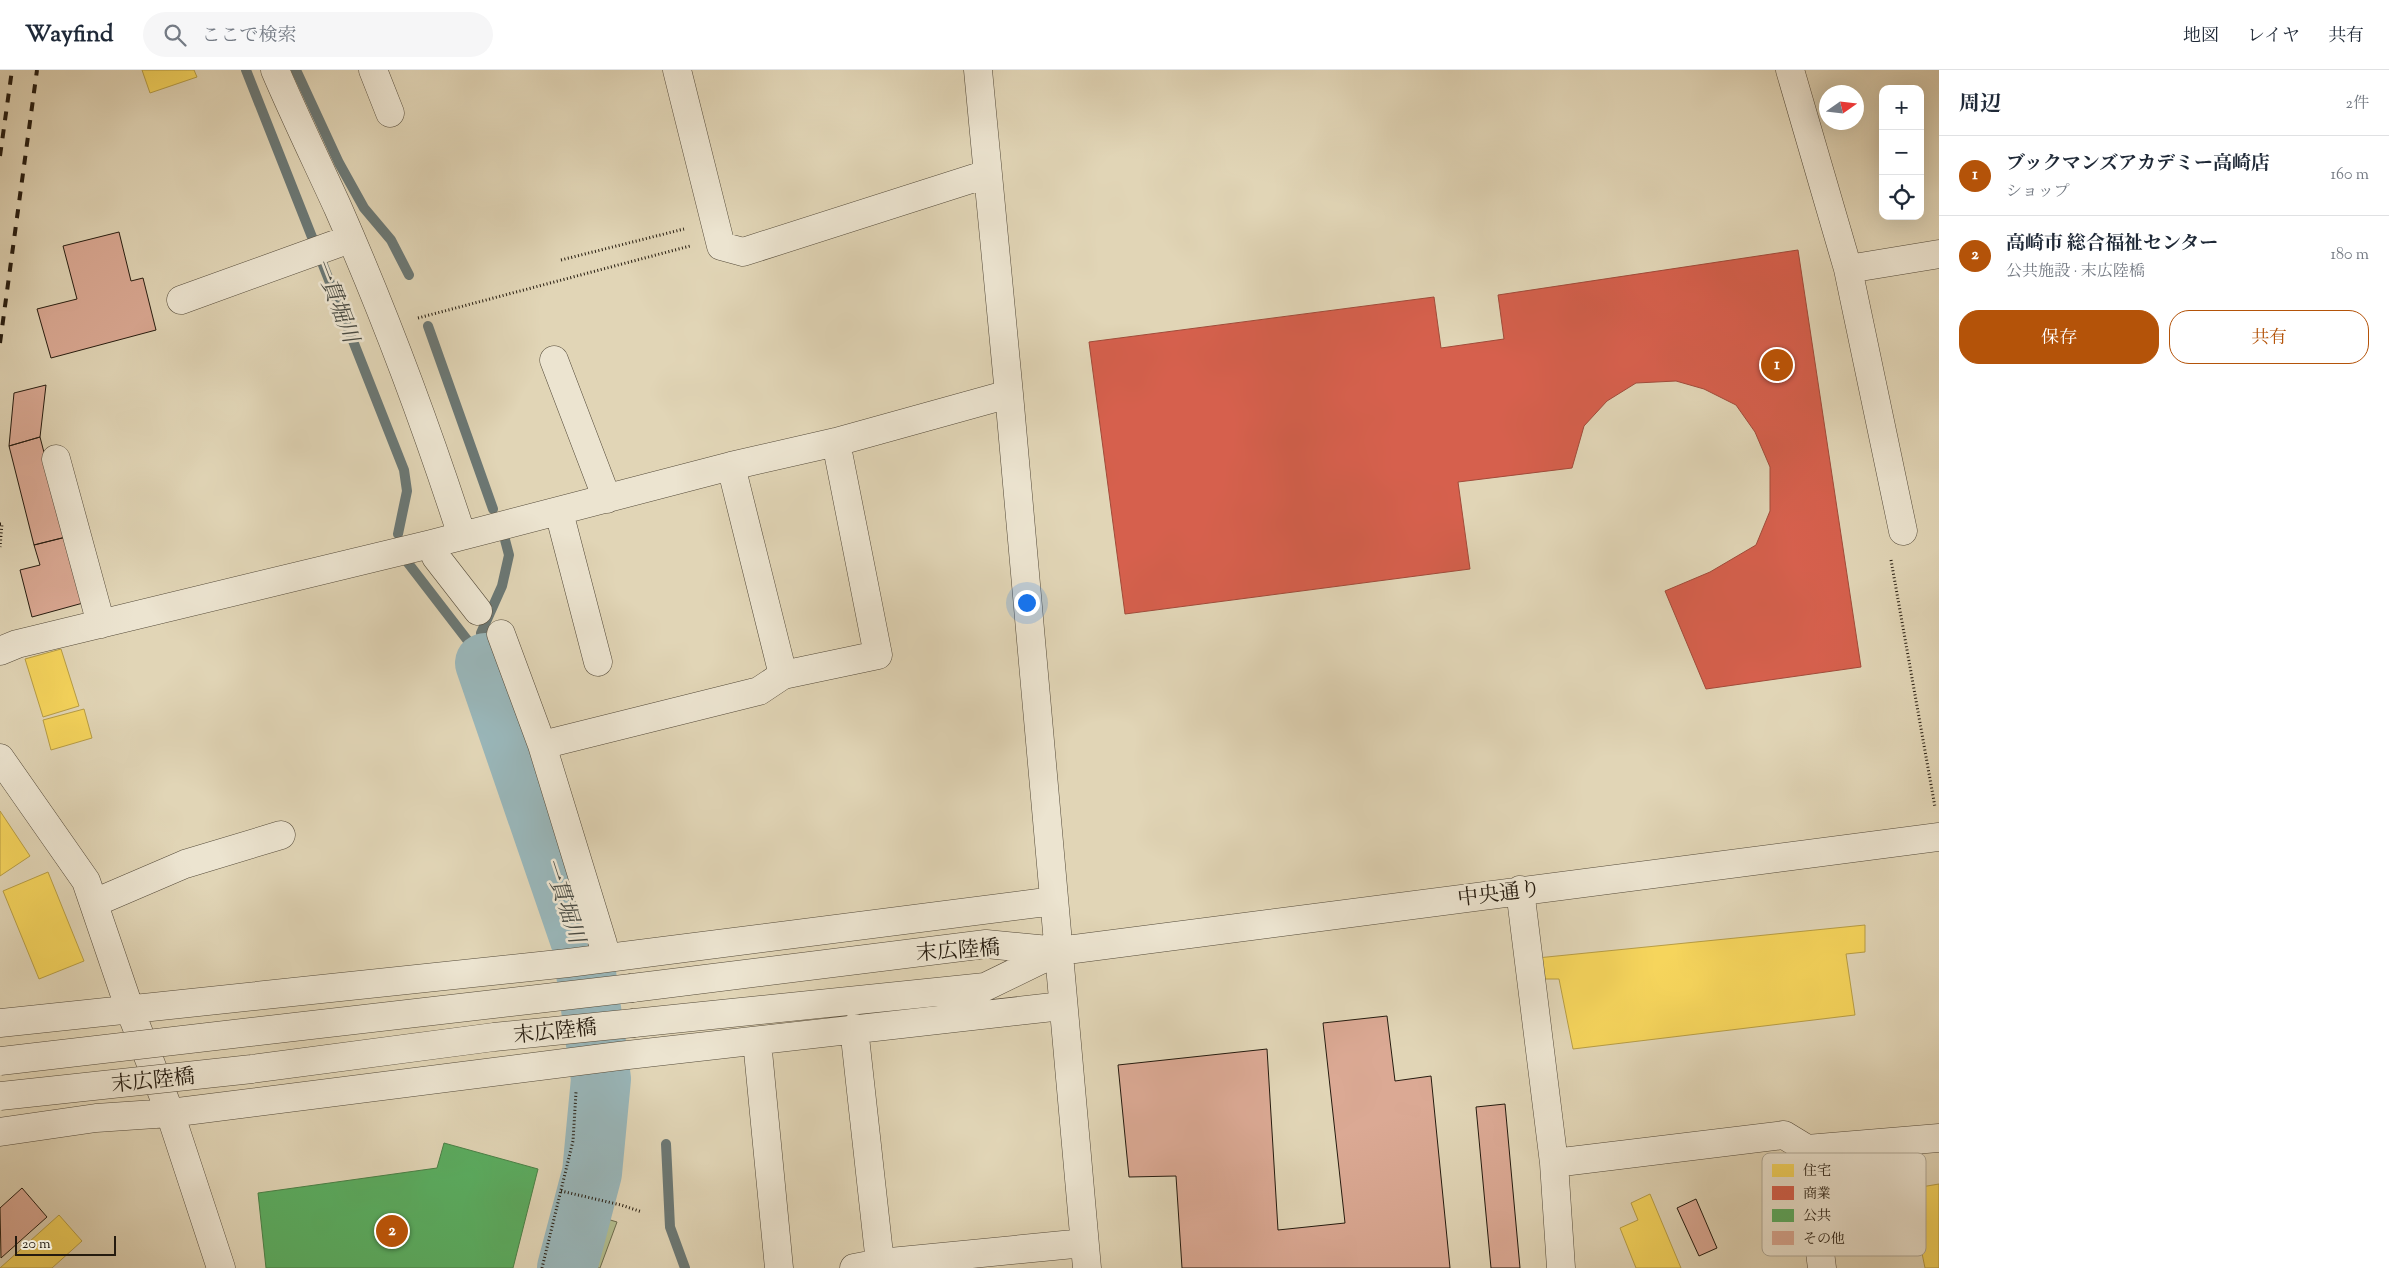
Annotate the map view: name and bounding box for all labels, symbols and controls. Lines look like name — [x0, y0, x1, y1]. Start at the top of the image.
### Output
search box — [143, 12, 493, 57]
text: Wayfind — [25, 18, 113, 52]
icon: search — [161, 21, 189, 49]
text: ここで検索 — [201, 23, 296, 50]
text: 地図 — [2183, 24, 2219, 50]
text: レイヤ — [2247, 24, 2300, 50]
text: 共有 — [2328, 24, 2364, 50]
north arrow — [1819, 85, 1864, 130]
map controls — [1879, 85, 1924, 220]
button: + — [1879, 85, 1924, 130]
text: 周辺 — [1959, 90, 2001, 120]
text: 2件 — [2346, 93, 2369, 116]
button: − — [1879, 130, 1924, 175]
text: ブックマンズアカデミー高崎店 — [2006, 151, 2270, 178]
text: 1 — [1972, 164, 1978, 187]
text: 160 m — [2331, 164, 2369, 187]
button: locate — [1879, 175, 1924, 220]
text: ショップ — [2006, 181, 2070, 204]
text: 高崎市 総合福祉センター — [2006, 231, 2218, 258]
text: 2 — [1971, 244, 1979, 267]
text: 180 m — [2330, 244, 2369, 267]
water label: 一貫堀川 — [303, 254, 366, 350]
text: 公共施設 · 末広陸橋 — [2006, 261, 2145, 284]
button: 保存 — [1959, 310, 2159, 364]
button: 共有 — [2169, 310, 2369, 364]
pin: 1 — [1761, 346, 1793, 384]
your location — [1014, 590, 1040, 616]
water label: 一貫堀川 — [533, 854, 592, 950]
street label: 中央通り — [1456, 875, 1543, 915]
street label: 末広陸橋 — [915, 934, 1001, 970]
street label: 末広陸橋 — [512, 1014, 599, 1052]
street label: 末広陸橋 — [110, 1063, 197, 1101]
legend — [1762, 1153, 1926, 1256]
text: 住宅 — [1803, 1162, 1831, 1182]
text: 商業 — [1803, 1185, 1831, 1205]
text: 公共 — [1803, 1207, 1831, 1227]
pin: 2 — [376, 1212, 408, 1250]
text: その他 — [1803, 1230, 1845, 1250]
scale bar — [15, 1233, 116, 1256]
text: 20 m — [22, 1235, 51, 1255]

